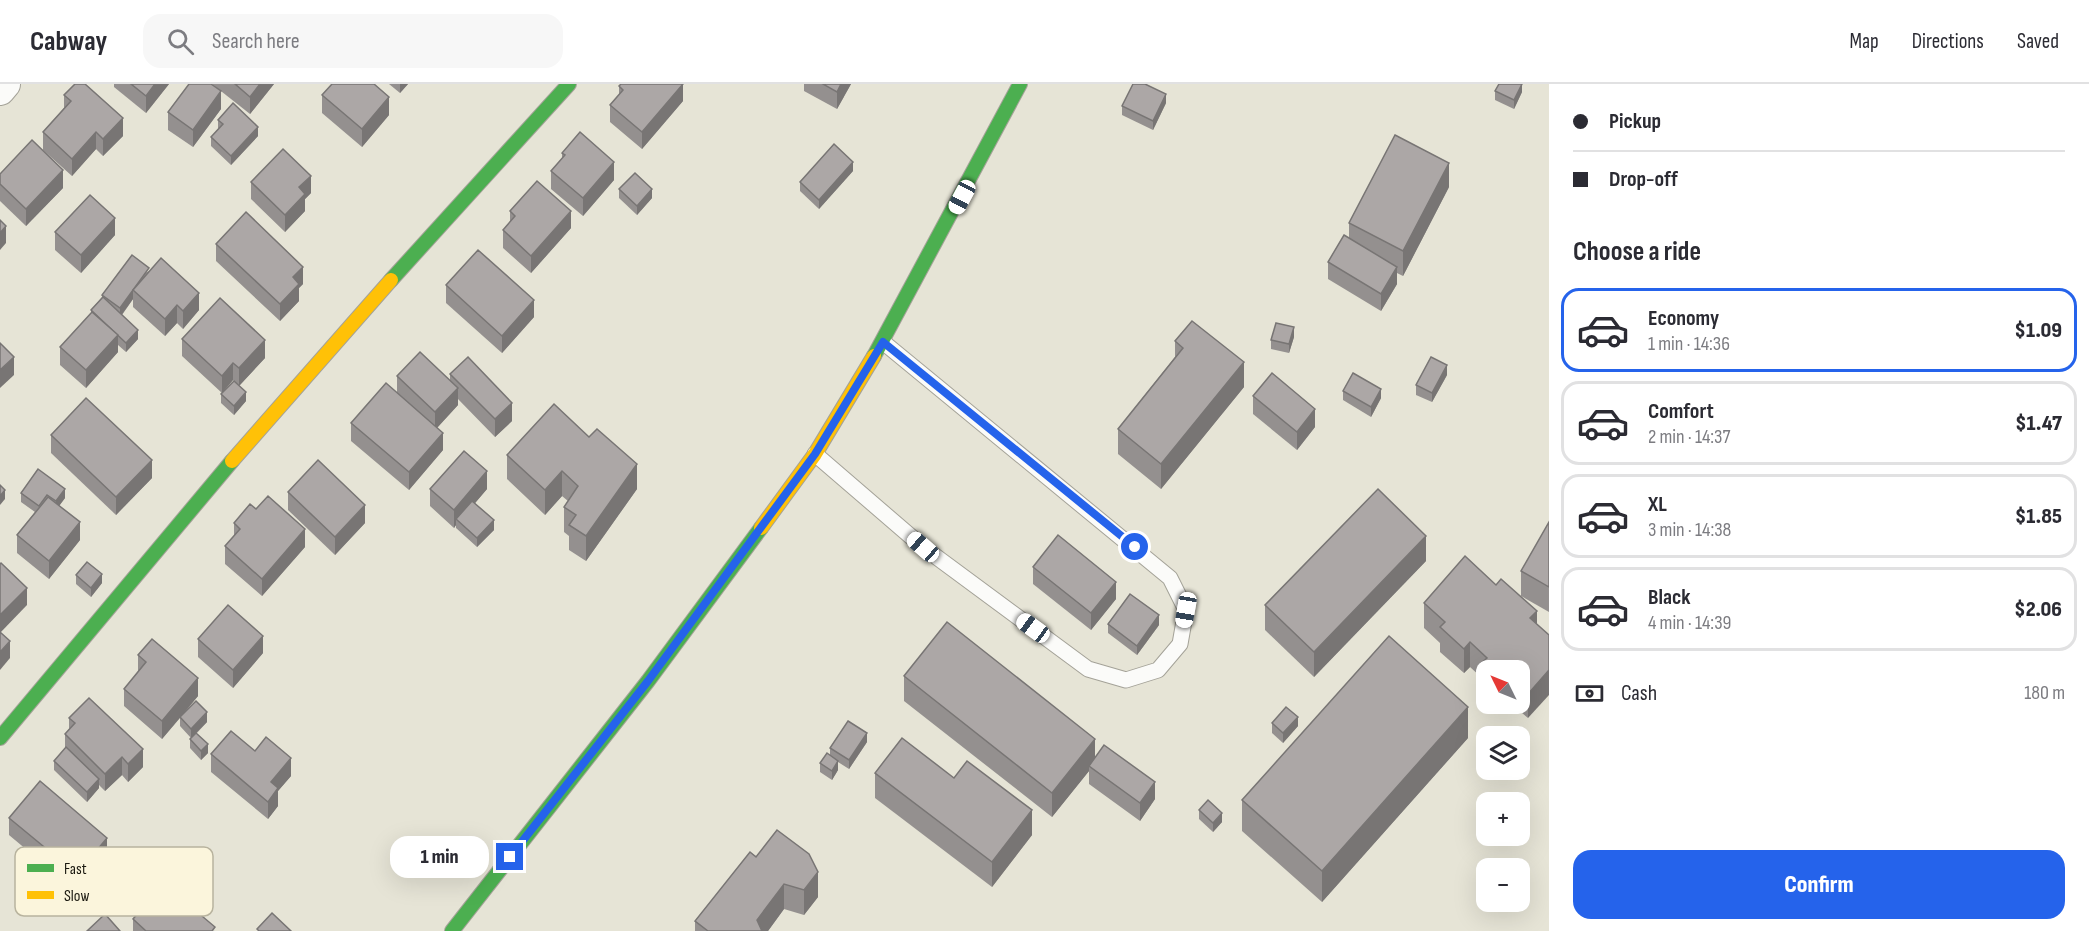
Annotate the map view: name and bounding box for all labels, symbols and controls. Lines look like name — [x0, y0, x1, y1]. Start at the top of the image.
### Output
search box — [143, 14, 563, 68]
text: Cabway — [30, 25, 107, 58]
icon: search — [164, 25, 197, 58]
text: Search here — [212, 28, 300, 55]
text: Map — [1849, 29, 1879, 54]
text: Directions — [1912, 29, 1984, 54]
text: Saved — [2017, 29, 2059, 54]
text: Pickup — [1609, 108, 1661, 135]
text: Drop-off — [1609, 166, 1678, 193]
car — [946, 177, 978, 217]
text: Choose a ride — [1573, 236, 1701, 268]
icon: car — [1576, 303, 1630, 357]
text: Economy — [1648, 305, 1719, 332]
text: $1.09 — [2015, 317, 2062, 344]
text: 1 min · 14:36 — [1648, 332, 1730, 356]
icon: car — [1576, 396, 1630, 450]
text: Comfort — [1648, 398, 1714, 425]
text: $1.47 — [2015, 410, 2062, 437]
text: 2 min · 14:37 — [1648, 425, 1730, 449]
icon: car — [1576, 489, 1630, 543]
text: XL — [1648, 491, 1667, 518]
text: $1.85 — [2015, 503, 2062, 530]
text: 3 min · 14:38 — [1648, 518, 1731, 542]
car — [904, 528, 942, 566]
route start — [1121, 533, 1148, 560]
icon: car — [1576, 582, 1630, 636]
text: Black — [1648, 584, 1690, 611]
car — [1174, 591, 1198, 629]
text: $2.06 — [2014, 596, 2062, 623]
car — [1013, 610, 1053, 646]
text: 4 min · 14:39 — [1648, 611, 1731, 635]
north arrow — [1476, 660, 1530, 714]
map controls — [1476, 660, 1530, 912]
icon: cash — [1573, 677, 1606, 710]
text: Cash — [1621, 680, 1657, 707]
text: 180 m — [2024, 681, 2065, 705]
button: layers — [1476, 726, 1530, 780]
button: + — [1476, 792, 1530, 846]
callout: 1 min — [390, 836, 489, 878]
route end — [496, 843, 523, 870]
text: 1 min — [420, 845, 459, 869]
legend — [15, 847, 213, 916]
button: Confirm — [1573, 850, 2065, 919]
button: − — [1476, 858, 1530, 912]
text: Fast — [64, 860, 87, 879]
text: Slow — [64, 887, 89, 906]

